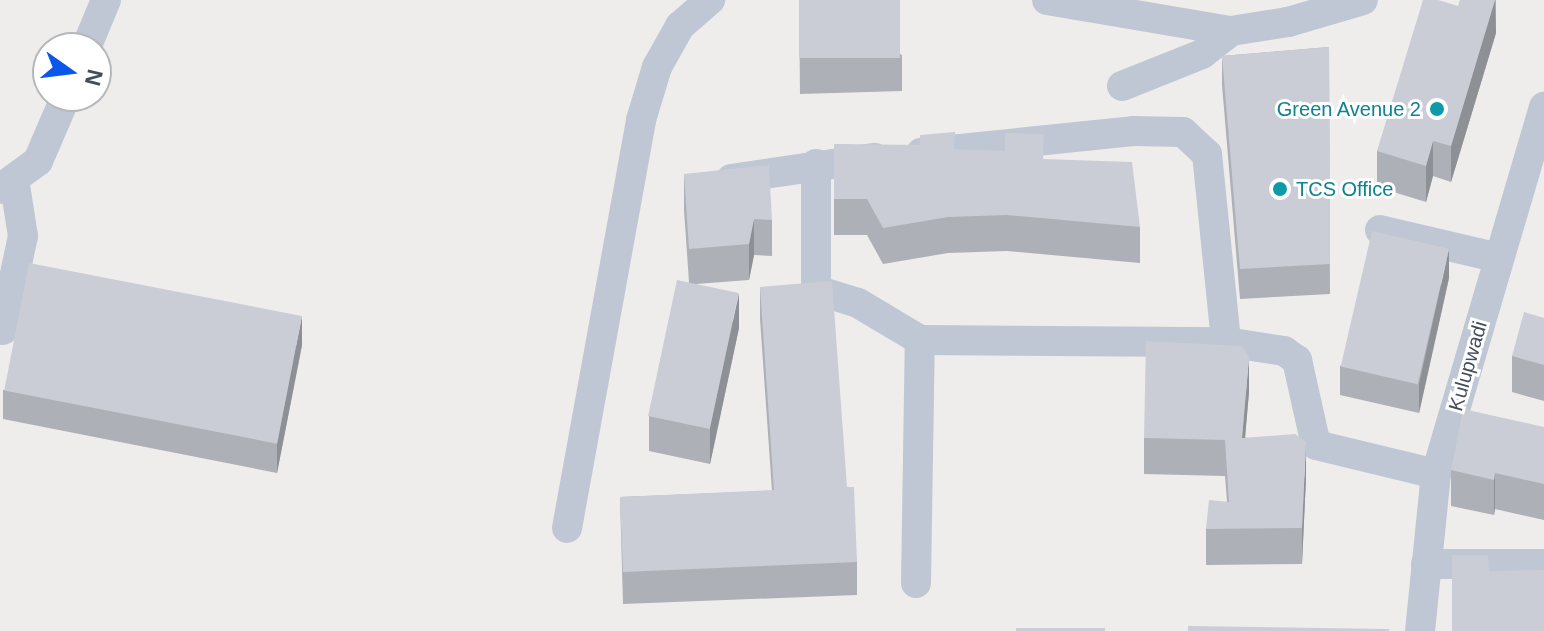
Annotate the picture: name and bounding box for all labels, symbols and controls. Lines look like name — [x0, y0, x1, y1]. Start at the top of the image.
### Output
north arrow — [32, 32, 112, 112]
text: N — [80, 67, 108, 88]
place label: Green Avenue 2 — [1276, 97, 1421, 121]
marker: Green Avenue 2 — [1428, 100, 1446, 118]
place label: TCS Office — [1296, 177, 1393, 201]
marker: TCS Office — [1271, 180, 1289, 198]
street label: Kulupwadi — [1444, 318, 1492, 414]

